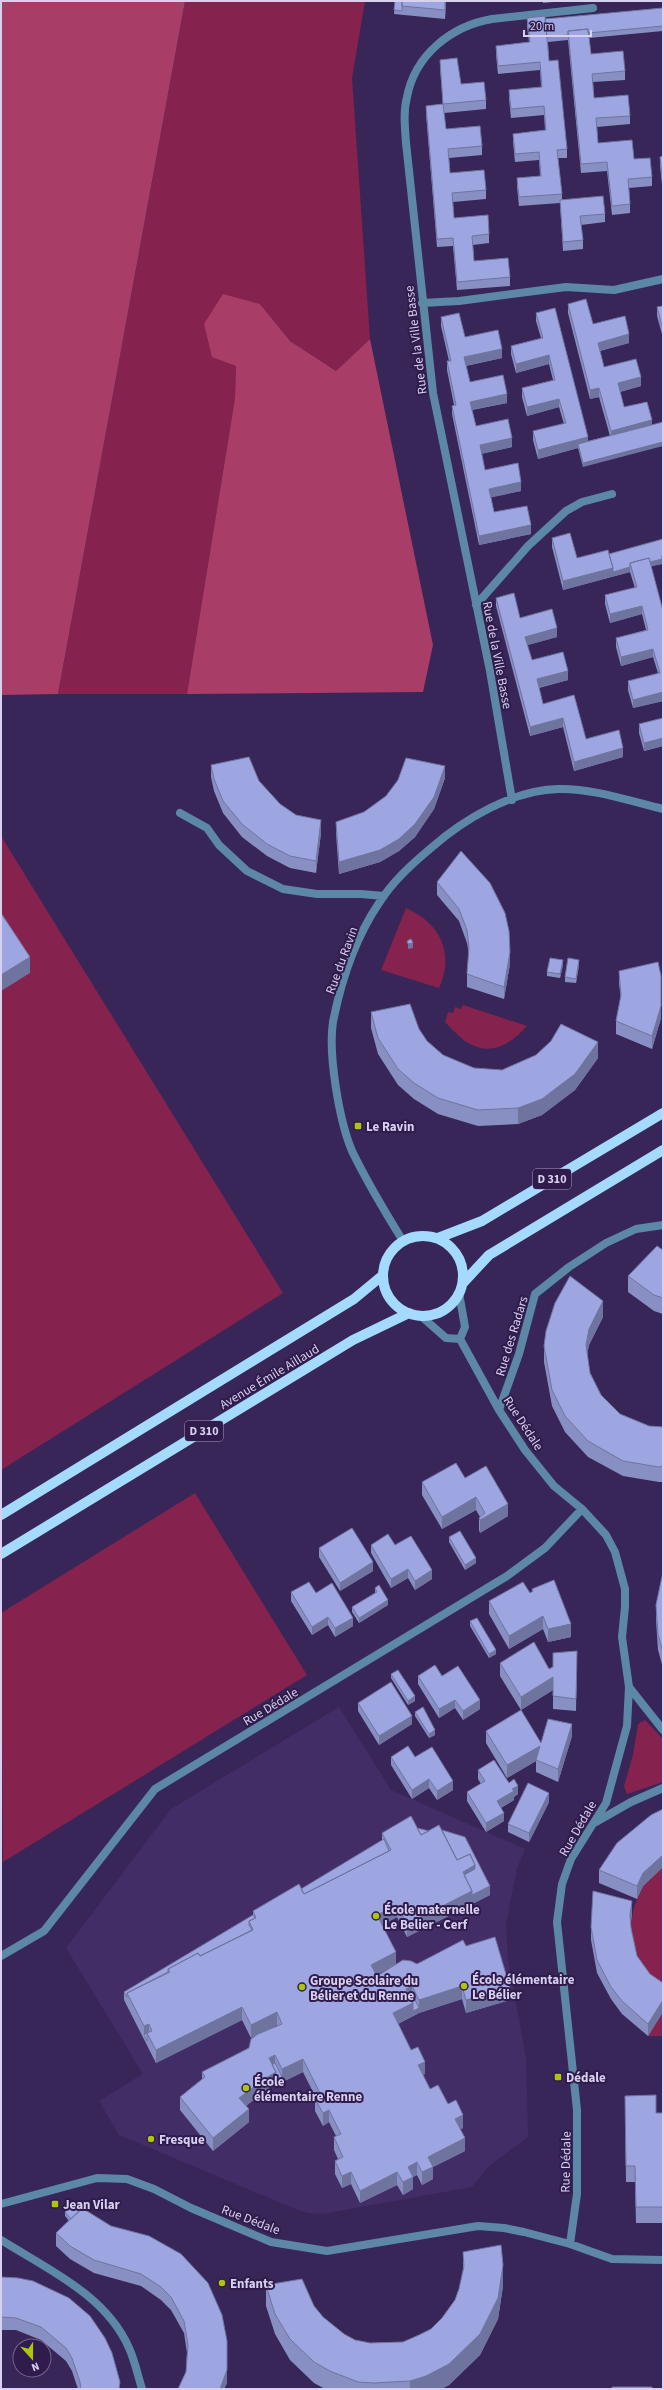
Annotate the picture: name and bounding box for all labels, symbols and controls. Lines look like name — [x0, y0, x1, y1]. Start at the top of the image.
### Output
scale bar — [524, 12, 591, 38]
text: 20 m — [530, 18, 554, 35]
street label: Rue de la Ville Basse — [400, 285, 432, 395]
street label: Rue de la Ville Basse — [478, 600, 516, 711]
street label: Rue du Ravin — [321, 924, 362, 997]
place label: Le Ravin — [366, 1118, 414, 1136]
marker: Le Ravin — [353, 1121, 363, 1131]
road number: D 310 — [533, 1169, 571, 1189]
street label: Rue des Radars — [491, 1294, 533, 1379]
street label: Avenue Émile Aillaud — [216, 1340, 323, 1414]
street label: Rue Dédale — [499, 1393, 547, 1454]
road number: D 310 — [185, 1421, 223, 1441]
street label: Rue Dédale — [240, 1683, 302, 1730]
street label: Rue Dédale — [555, 1797, 601, 1860]
place label: École maternelle Le Belier - Cerf — [384, 1901, 480, 1934]
marker: École maternelle Le Belier - Cerf — [371, 1911, 381, 1921]
place label: École élémentaire Le Bélier — [472, 1971, 575, 2004]
place label: Groupe Scolaire du Bélier et du Renne — [310, 1972, 418, 2005]
marker: École élémentaire Le Bélier — [459, 1981, 469, 1991]
marker: Groupe Scolaire du Bélier et du Renne — [297, 1982, 307, 1992]
place label: Dédale — [566, 2069, 606, 2087]
marker: Dédale — [553, 2072, 563, 2082]
place label: École élémentaire Renne — [254, 2073, 362, 2106]
marker: École élémentaire Renne — [241, 2083, 251, 2093]
place label: Fresque — [159, 2131, 205, 2149]
street label: Rue Dédale — [556, 2131, 576, 2193]
marker: Fresque — [146, 2134, 156, 2144]
place label: Jean Vilar — [63, 2196, 120, 2214]
marker: Jean Vilar — [50, 2199, 60, 2209]
street label: Rue Dédale — [219, 2201, 283, 2239]
place label: Enfants — [230, 2275, 274, 2293]
marker: Enfants — [217, 2278, 227, 2288]
north arrow — [12, 2338, 52, 2378]
text: N — [29, 2359, 42, 2375]

